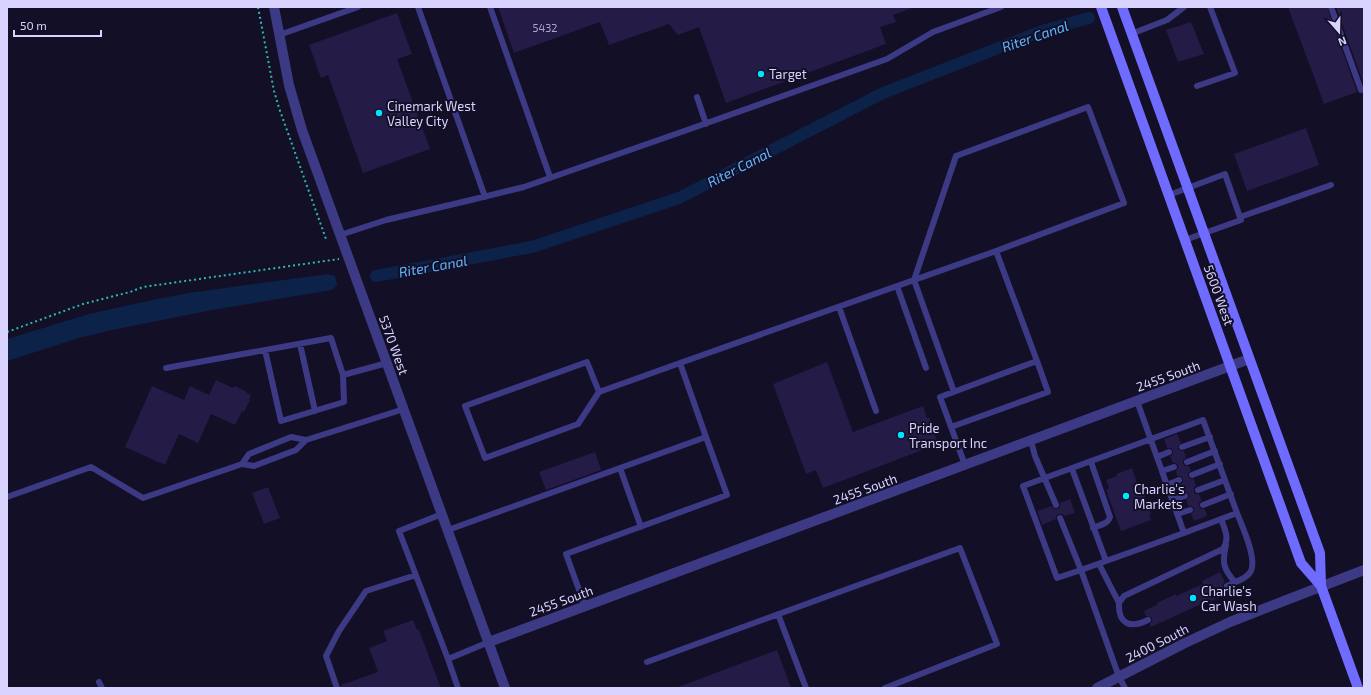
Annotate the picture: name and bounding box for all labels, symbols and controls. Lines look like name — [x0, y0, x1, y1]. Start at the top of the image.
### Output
scale bar — [14, 12, 101, 38]
north arrow — [1319, 12, 1359, 52]
water label: Riter Canal — [999, 17, 1071, 55]
text: 50 m — [20, 18, 47, 32]
house number: 5432 — [533, 21, 557, 34]
text: N — [1337, 34, 1349, 49]
place label: Target — [769, 66, 807, 82]
marker: Target — [756, 69, 766, 79]
place label: Cinemark West Valley City — [387, 98, 476, 129]
marker: Cinemark West Valley City — [374, 108, 384, 118]
water label: Riter Canal — [704, 144, 774, 190]
water label: Riter Canal — [397, 252, 469, 280]
street label: 5600 West — [1201, 262, 1237, 328]
street label: 5370 West — [376, 313, 412, 377]
street label: 2455 South — [1134, 357, 1202, 395]
place label: Pride Transport Inc — [909, 420, 987, 451]
marker: Pride Transport Inc — [896, 430, 906, 440]
street label: 2455 South — [831, 470, 899, 508]
place label: Charlie's Markets — [1134, 481, 1185, 512]
marker: Charlie's Markets — [1121, 491, 1131, 501]
street label: 2455 South — [527, 582, 595, 620]
place label: Charlie's Car Wash — [1201, 583, 1257, 614]
marker: Charlie's Car Wash — [1188, 593, 1198, 603]
street label: 2400 South — [1123, 620, 1191, 666]

